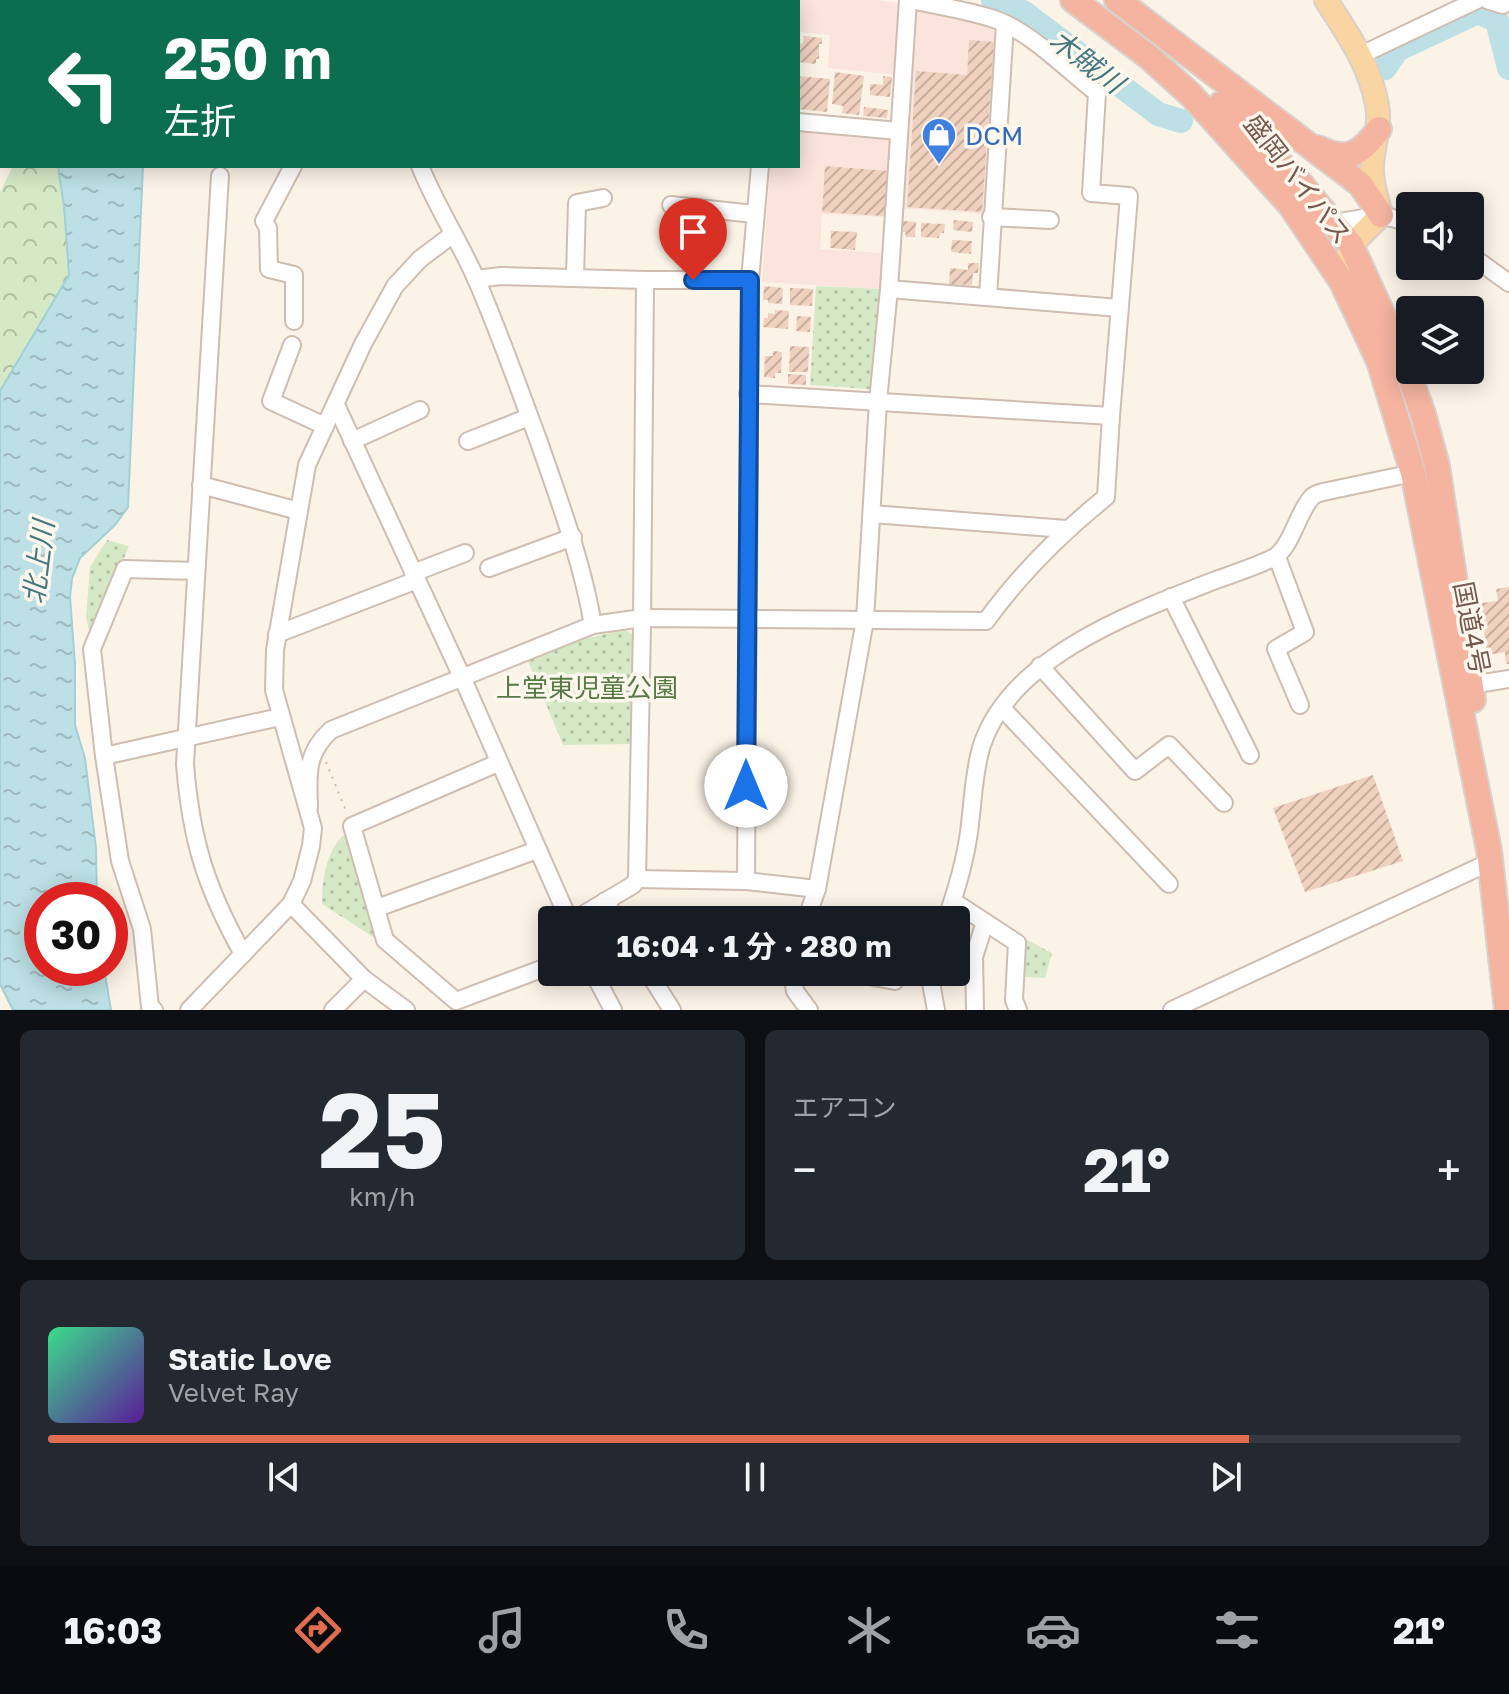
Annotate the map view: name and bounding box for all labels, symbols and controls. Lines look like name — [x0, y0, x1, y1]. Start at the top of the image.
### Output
water label: 木賊川 — [1044, 23, 1133, 101]
text: 250 m — [164, 24, 332, 91]
icon: left — [32, 32, 136, 136]
text: 左折 — [164, 99, 236, 142]
street label: 盛岡バイパス — [1238, 108, 1358, 250]
shop icon: DCM — [920, 116, 958, 166]
place label: DCM — [965, 120, 1023, 151]
map controls — [1396, 192, 1484, 384]
button: sound — [1396, 192, 1484, 280]
pin — [659, 198, 727, 280]
icon: arrive — [671, 210, 715, 254]
button: layers — [1396, 296, 1484, 384]
water label: 北上川 — [17, 515, 60, 606]
street label: 国道4号 — [1448, 579, 1496, 677]
park label: 上堂東児童公園 — [496, 672, 678, 703]
position arrow — [704, 744, 788, 828]
speed limit sign: 30 — [24, 882, 128, 986]
text: 16:04 · 1 分 · 280 m — [616, 928, 892, 964]
text: 25 — [319, 1066, 446, 1191]
text: エアコン — [793, 1092, 897, 1123]
text: 21° — [1083, 1133, 1170, 1205]
text: − — [793, 1143, 817, 1196]
text: + — [1437, 1143, 1461, 1196]
text: km/h — [349, 1181, 415, 1212]
text: Static Love — [168, 1341, 332, 1377]
text: Velvet Ray — [168, 1377, 299, 1408]
icon: previous — [262, 1455, 306, 1499]
icon: pause — [733, 1455, 777, 1499]
icon: next — [1204, 1455, 1248, 1499]
icon: directions — [290, 1602, 346, 1658]
icon: music — [474, 1602, 530, 1658]
icon: phone — [658, 1602, 714, 1658]
icon: climate — [841, 1602, 897, 1658]
icon: car — [1025, 1602, 1081, 1658]
icon: filters — [1209, 1602, 1265, 1658]
text: 16:03 — [64, 1609, 162, 1652]
text: 21° — [1393, 1609, 1445, 1652]

